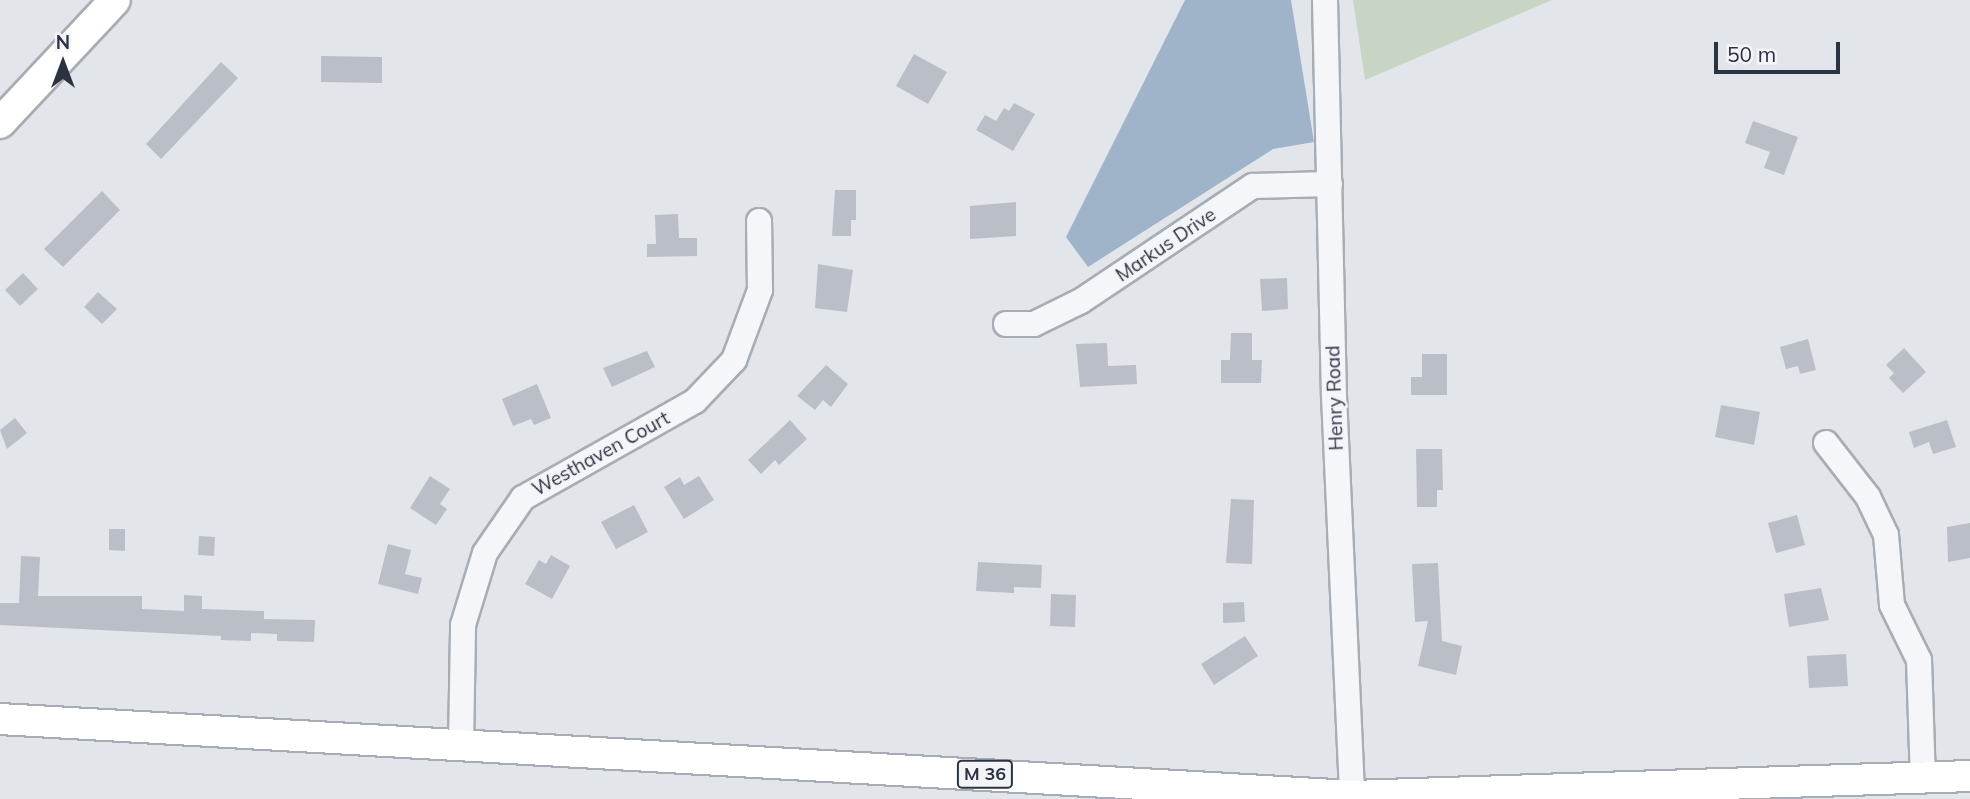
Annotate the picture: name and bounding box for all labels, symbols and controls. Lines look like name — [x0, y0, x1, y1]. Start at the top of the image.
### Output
north arrow — [28, 28, 98, 98]
scale bar — [1718, 28, 1844, 72]
text: N — [56, 30, 70, 54]
text: 50 m — [1727, 41, 1776, 67]
street label: Markus Drive — [1112, 203, 1220, 287]
street label: Henry Road — [1322, 345, 1348, 451]
street label: Westhaven Court — [528, 407, 674, 501]
road number: M 36 — [955, 760, 1015, 788]

